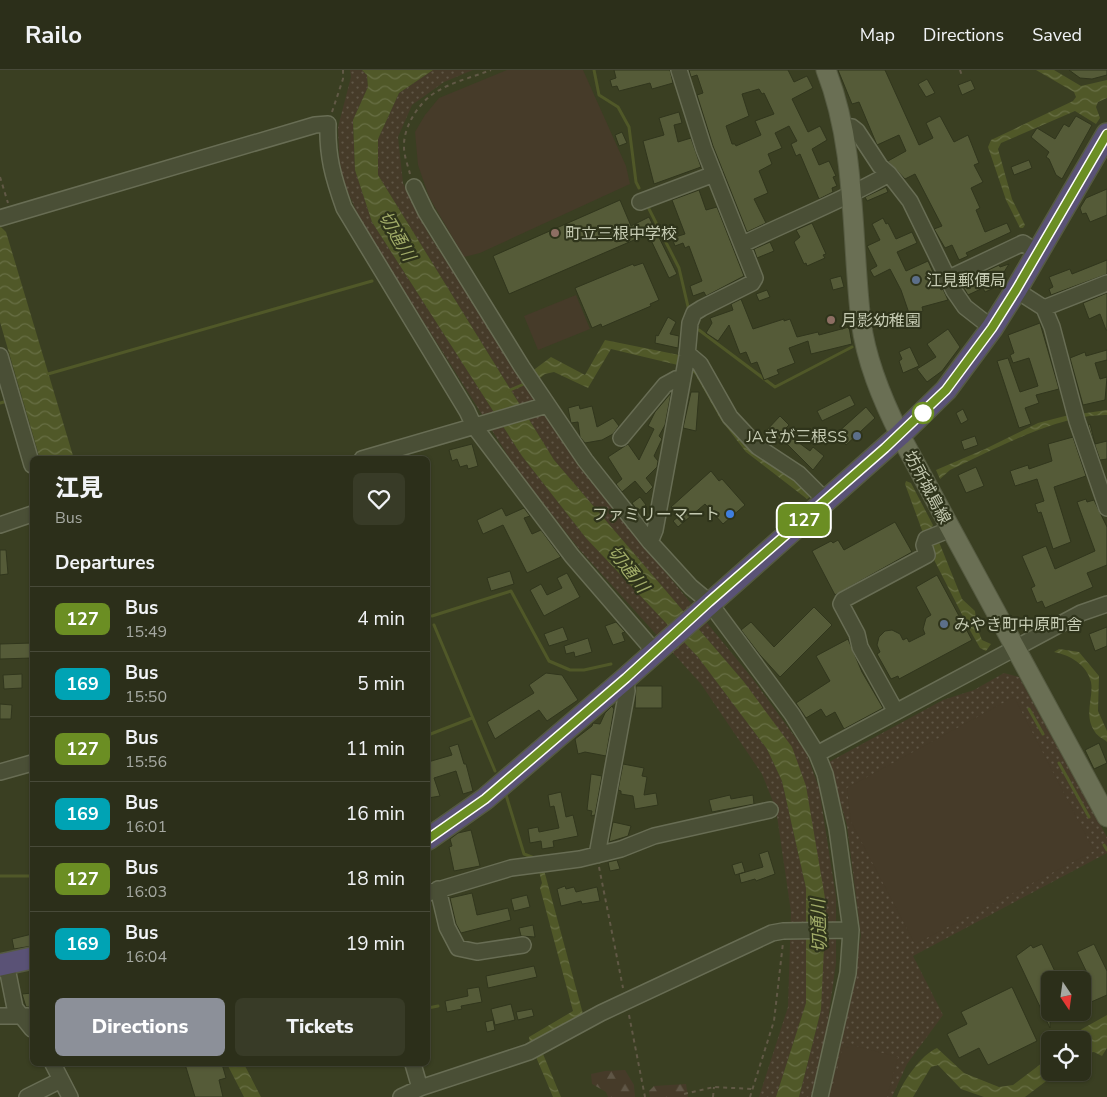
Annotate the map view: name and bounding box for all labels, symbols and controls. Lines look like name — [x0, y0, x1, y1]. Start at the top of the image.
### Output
text: Railo — [25, 19, 82, 51]
text: Map — [860, 23, 895, 47]
text: Directions — [923, 23, 1004, 47]
text: Saved — [1032, 23, 1082, 47]
water label: 切通川 — [373, 207, 422, 267]
place label: 町立三根中学校 — [565, 223, 677, 245]
marker: 町立三根中学校 — [549, 227, 561, 239]
place label: 江見郵便局 — [926, 270, 1006, 292]
marker: 江見郵便局 — [910, 274, 922, 286]
place label: 月影幼稚園 — [841, 310, 921, 332]
marker: 月影幼稚園 — [825, 314, 837, 326]
unlabelled marker — [912, 402, 934, 424]
place label: JAさが三根SS — [745, 426, 847, 448]
marker: JAさが三根SS — [851, 430, 863, 442]
street label: 坊所城島線 — [899, 447, 956, 528]
text: 江見 — [55, 472, 103, 504]
button: heart — [353, 473, 405, 525]
place label: ファミリーマート — [592, 504, 720, 526]
line badge: 127 — [775, 504, 833, 536]
text: Bus — [55, 507, 83, 529]
marker: ファミリーマート — [724, 508, 736, 520]
text: 127 — [788, 508, 820, 532]
water label: 切通川 — [602, 540, 655, 599]
text: Departures — [55, 550, 155, 576]
text: Bus — [125, 595, 158, 621]
text: 4 min — [357, 606, 405, 632]
text: 127 — [66, 607, 99, 631]
place label: みやき町中原町舎 — [954, 614, 1082, 636]
marker: みやき町中原町舎 — [938, 618, 950, 630]
text: 15:49 — [125, 621, 167, 643]
text: Bus — [125, 660, 158, 686]
text: 5 min — [357, 671, 405, 697]
text: 169 — [66, 672, 99, 696]
text: 15:50 — [125, 686, 167, 708]
text: Bus — [125, 725, 158, 751]
text: 11 min — [346, 736, 405, 762]
text: 127 — [66, 737, 99, 761]
text: 15:56 — [125, 751, 167, 773]
text: Bus — [125, 790, 158, 816]
text: 16 min — [346, 801, 405, 827]
text: 169 — [66, 802, 99, 826]
text: 16:01 — [125, 816, 167, 838]
text: Bus — [125, 855, 158, 881]
text: 18 min — [346, 866, 405, 892]
text: 127 — [66, 867, 99, 891]
text: 16:03 — [125, 881, 167, 903]
water label: 切通川 — [806, 897, 832, 953]
text: Bus — [125, 920, 158, 946]
text: 19 min — [346, 931, 405, 957]
text: 169 — [66, 932, 99, 956]
text: 16:04 — [125, 946, 167, 968]
north arrow — [1041, 971, 1091, 1021]
map controls — [1041, 971, 1091, 1081]
button: Directions — [55, 998, 225, 1056]
button: Tickets — [235, 998, 405, 1056]
button: locate — [1041, 1031, 1091, 1081]

